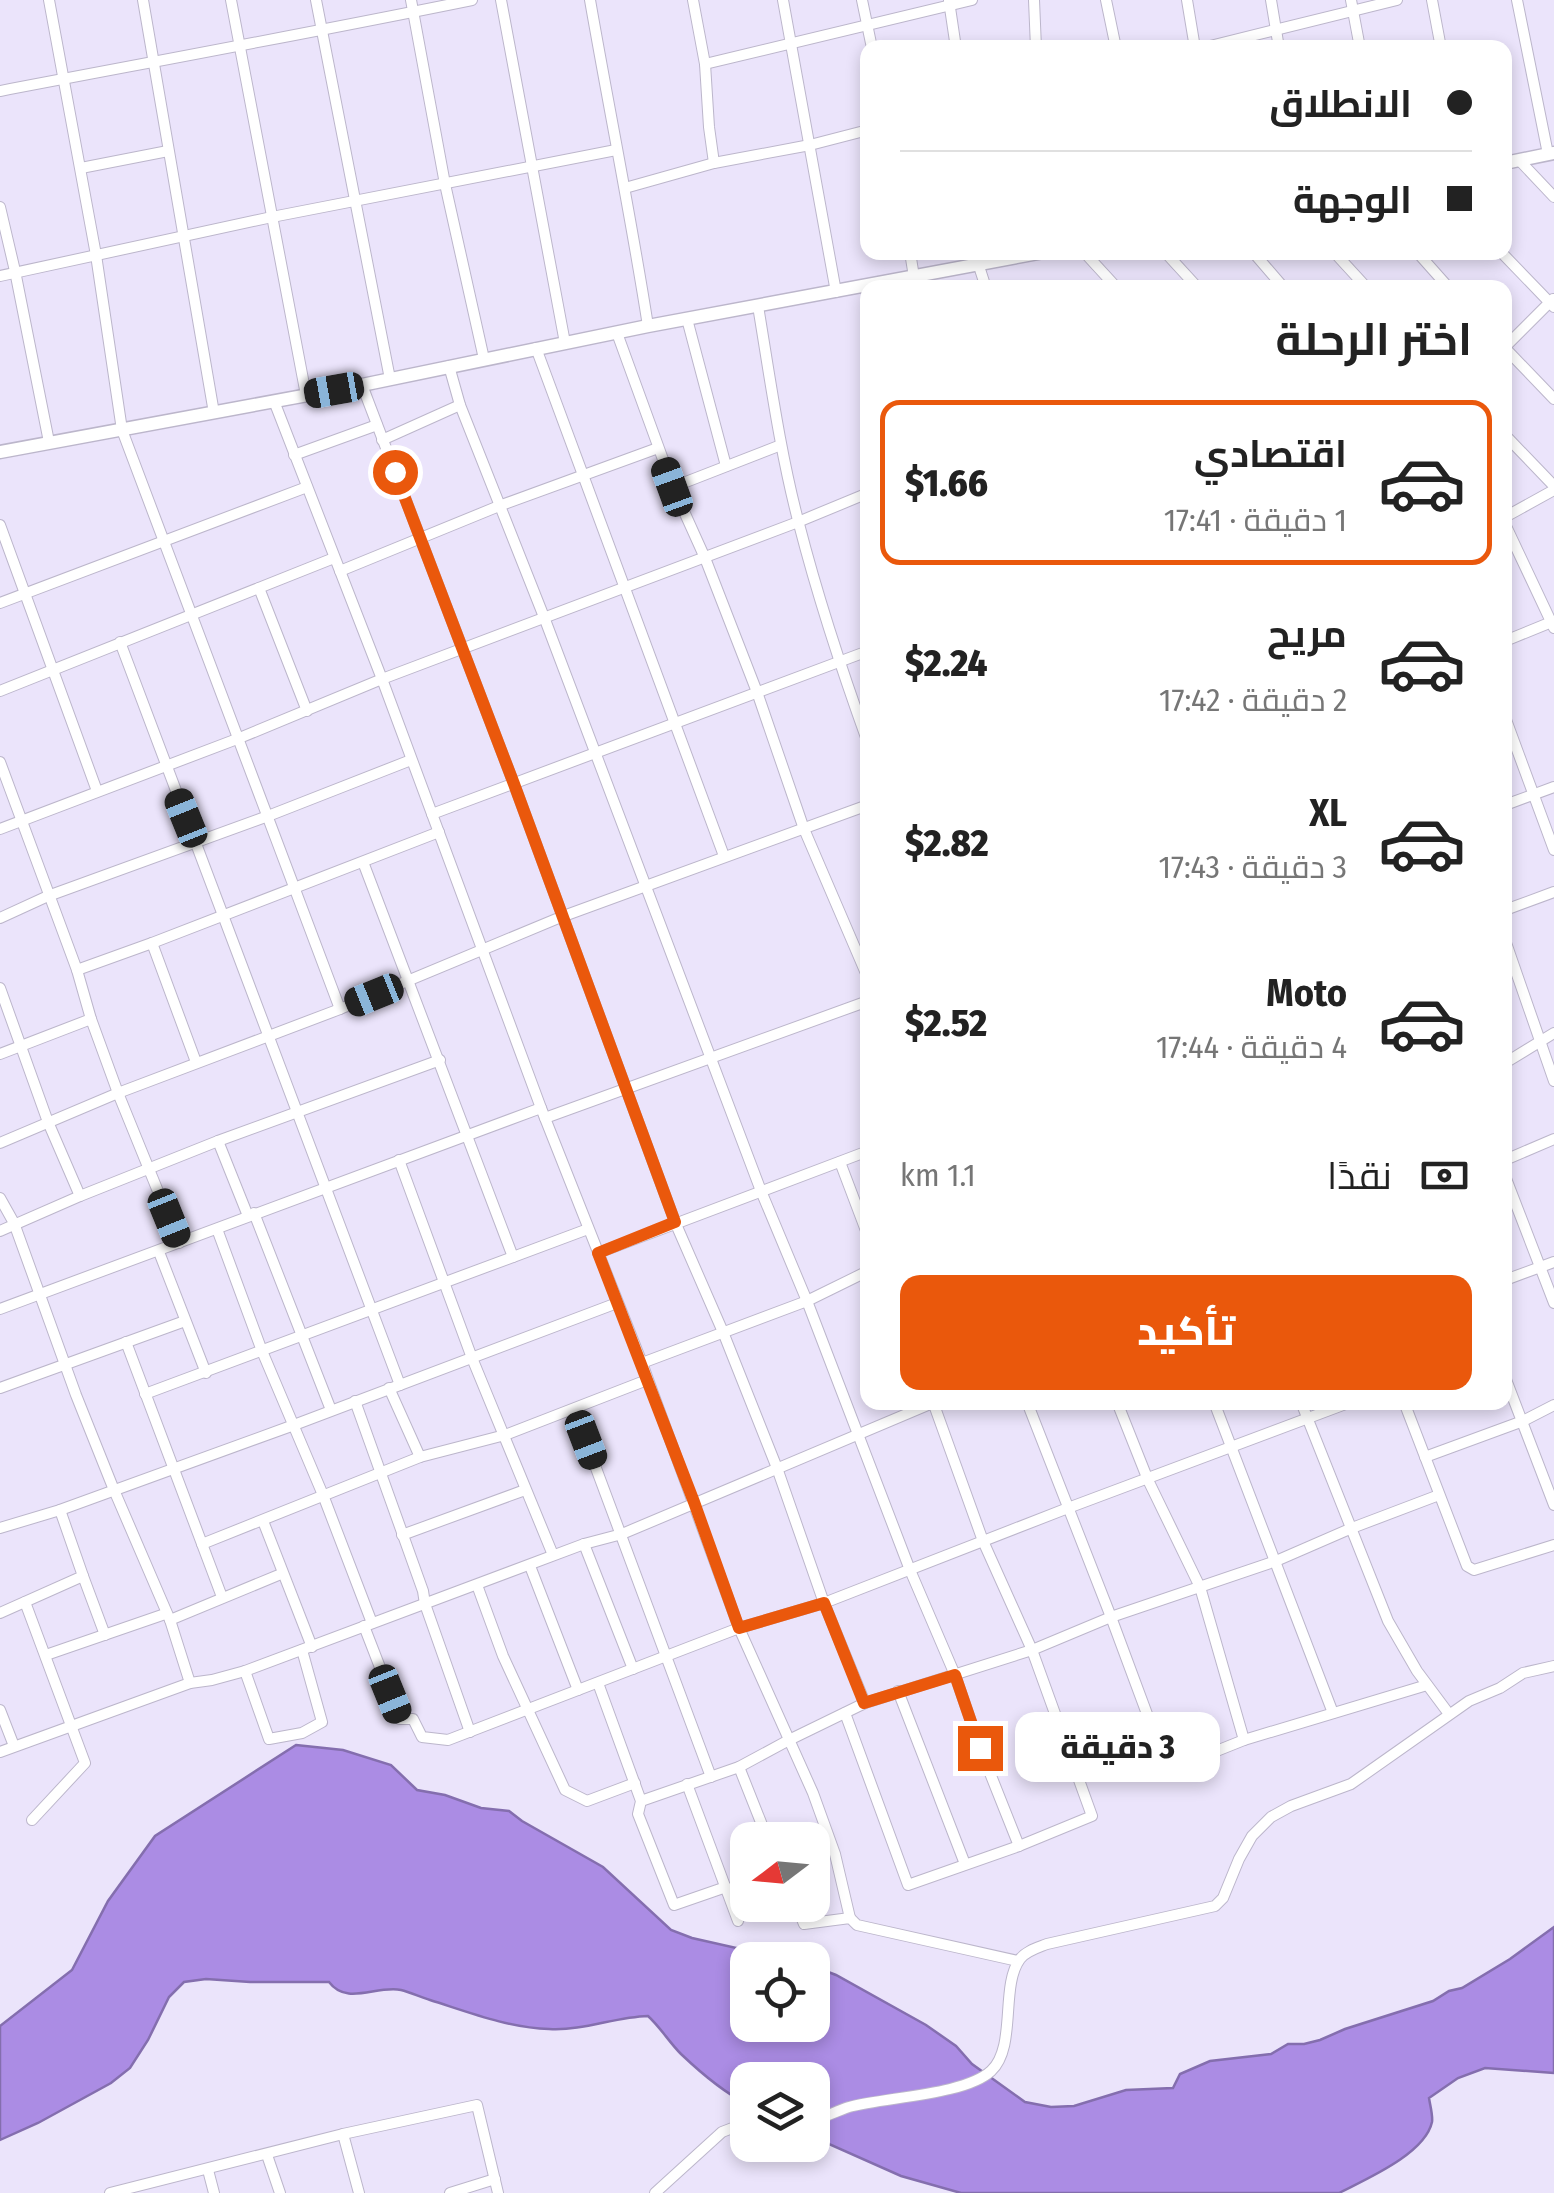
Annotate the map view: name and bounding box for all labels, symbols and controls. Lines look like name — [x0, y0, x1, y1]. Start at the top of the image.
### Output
text: الانطلاق — [1269, 81, 1412, 127]
text: الوجهة — [1293, 177, 1412, 223]
text: اختر الرحلة — [1276, 313, 1472, 367]
car — [302, 370, 366, 410]
text: اقتصادي — [1194, 431, 1347, 477]
icon: car — [1377, 438, 1467, 528]
route start — [373, 450, 418, 495]
car — [648, 454, 696, 520]
text: $1.66 — [905, 460, 988, 506]
text: 1 دقيقة · 17:41 — [1164, 501, 1347, 539]
text: مريح — [1267, 611, 1347, 657]
icon: car — [1377, 618, 1467, 708]
text: $2.24 — [905, 640, 987, 686]
text: 2 دقيقة · 17:42 — [1159, 681, 1347, 719]
car — [161, 785, 211, 851]
text: XL — [1309, 790, 1347, 836]
icon: car — [1377, 798, 1467, 888]
text: $2.82 — [905, 820, 989, 866]
text: 3 دقيقة · 17:43 — [1158, 848, 1347, 886]
car — [341, 970, 407, 1020]
text: Moto — [1266, 970, 1347, 1016]
icon: car — [1377, 978, 1467, 1068]
text: $2.52 — [905, 1000, 987, 1046]
text: 4 دقيقة · 17:44 — [1156, 1028, 1347, 1066]
icon: cash — [1417, 1148, 1472, 1203]
text: نقدًا — [1327, 1153, 1392, 1199]
text: 1.1 km — [900, 1156, 976, 1194]
car — [144, 1185, 194, 1251]
button: تأكيد — [900, 1275, 1472, 1390]
car — [561, 1407, 611, 1473]
car — [365, 1661, 415, 1727]
callout: 3 دقيقة — [1015, 1713, 1220, 1783]
route end — [958, 1726, 1003, 1771]
text: 3 دقيقة — [1060, 1728, 1175, 1766]
north arrow — [730, 1822, 830, 1922]
map controls — [730, 1822, 830, 2162]
button: locate — [730, 1942, 830, 2042]
button: layers — [730, 2062, 830, 2162]

